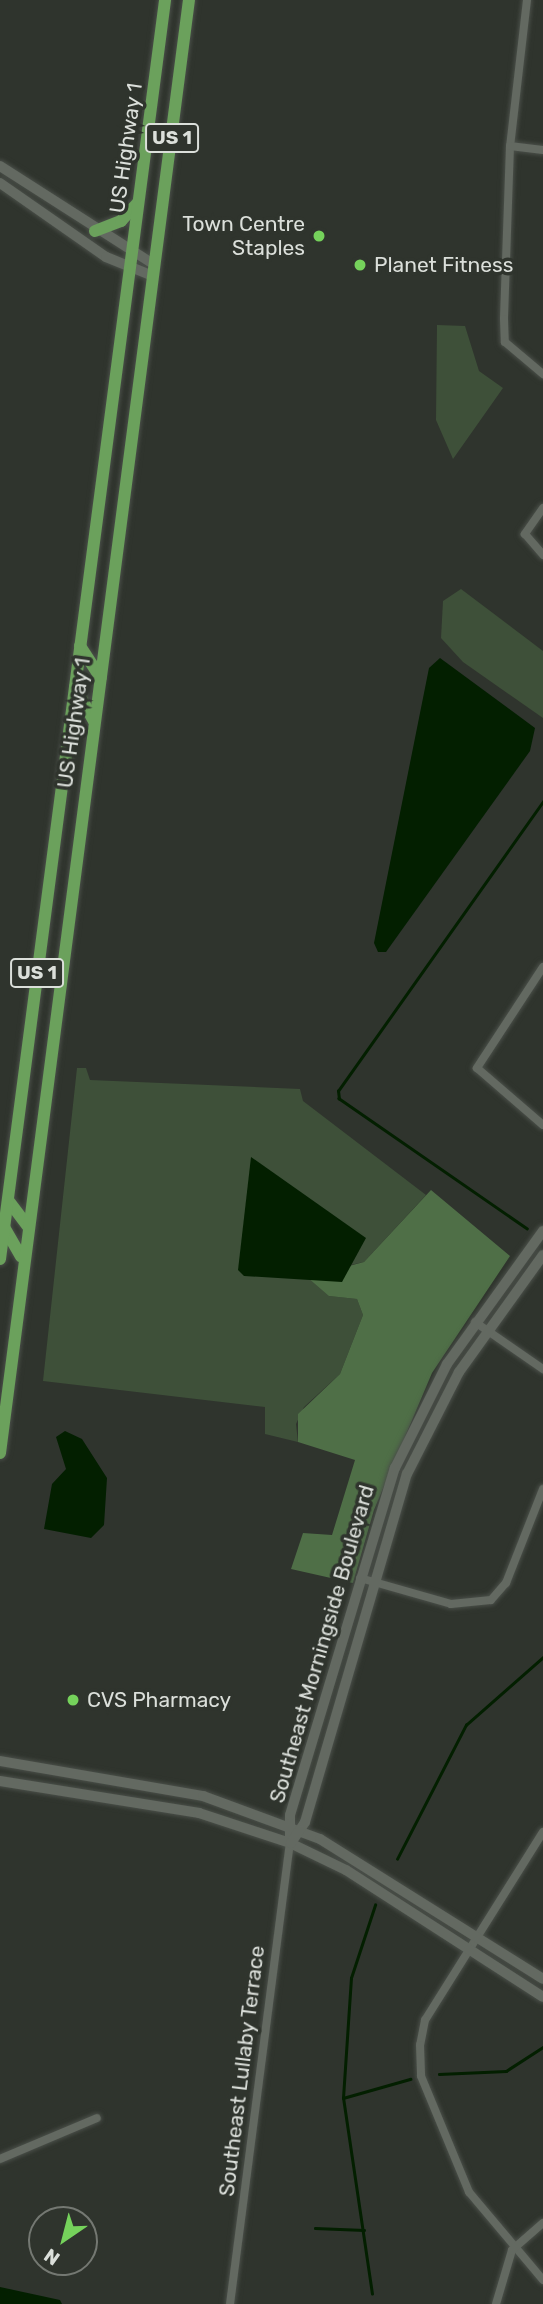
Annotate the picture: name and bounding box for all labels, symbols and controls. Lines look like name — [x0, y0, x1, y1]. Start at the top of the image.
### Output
street label: US Highway 1 — [104, 81, 148, 215]
road number: US 1 — [144, 122, 200, 154]
place label: Town Centre Staples — [182, 211, 305, 261]
marker: Town Centre Staples — [311, 228, 327, 244]
place label: Planet Fitness — [374, 252, 513, 278]
marker: Planet Fitness — [352, 257, 368, 273]
street label: US Highway 1 — [52, 656, 96, 790]
road number: US 1 — [9, 958, 65, 988]
street label: Southeast Morningside Boulevard — [264, 1482, 380, 1806]
place label: CVS Pharmacy — [87, 1687, 231, 1713]
marker: CVS Pharmacy — [65, 1692, 81, 1708]
street label: Southeast Lullaby Terrace — [214, 1944, 270, 2198]
north arrow — [28, 2206, 98, 2276]
text: N — [40, 2244, 64, 2270]

